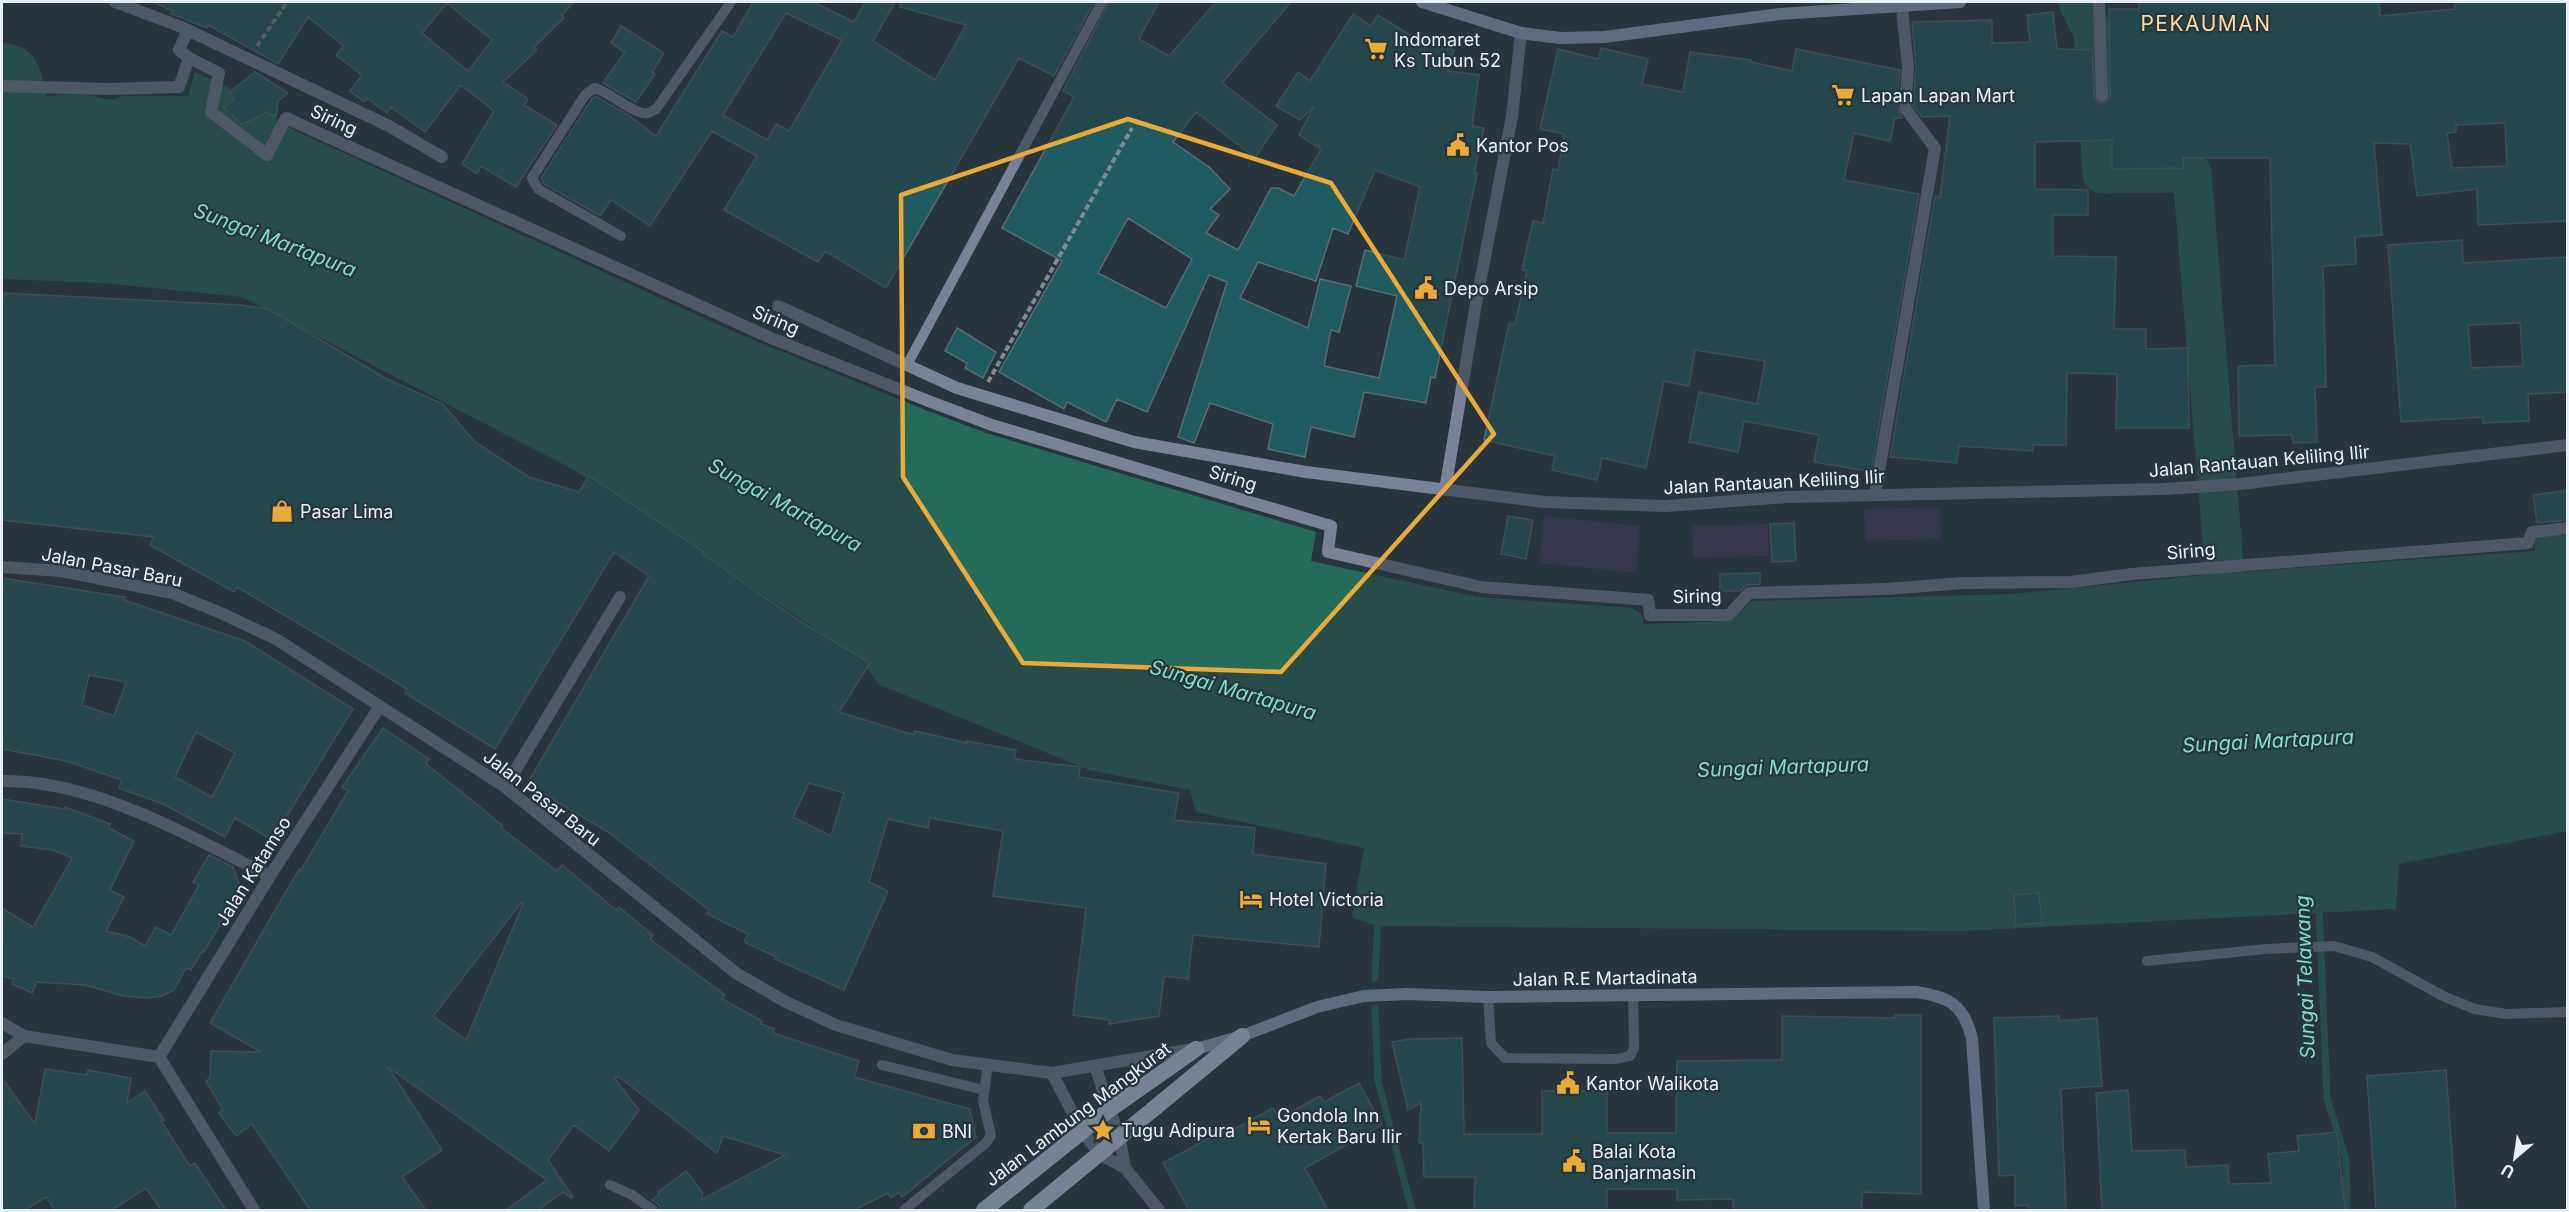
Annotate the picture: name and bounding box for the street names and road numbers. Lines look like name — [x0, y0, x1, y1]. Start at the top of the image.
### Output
street label: Siring — [307, 100, 361, 140]
street label: Siring — [749, 301, 803, 339]
street label: Jalan Rantauan Keliling Ilir — [2148, 441, 2371, 481]
street label: Siring — [1207, 461, 1259, 495]
street label: Jalan Rantauan Keliling Ilir — [1663, 466, 1885, 498]
street label: Siring — [2166, 538, 2216, 564]
street label: Jalan Pasar Baru — [40, 543, 184, 591]
street label: Siring — [1672, 585, 1722, 607]
street label: Jalan Pasar Baru — [479, 746, 605, 850]
street label: Jalan Katamso — [211, 812, 295, 930]
street label: Jalan R.E Martadinata — [1512, 966, 1698, 990]
street label: Jalan Lambung Mangkurat — [981, 1037, 1175, 1190]

